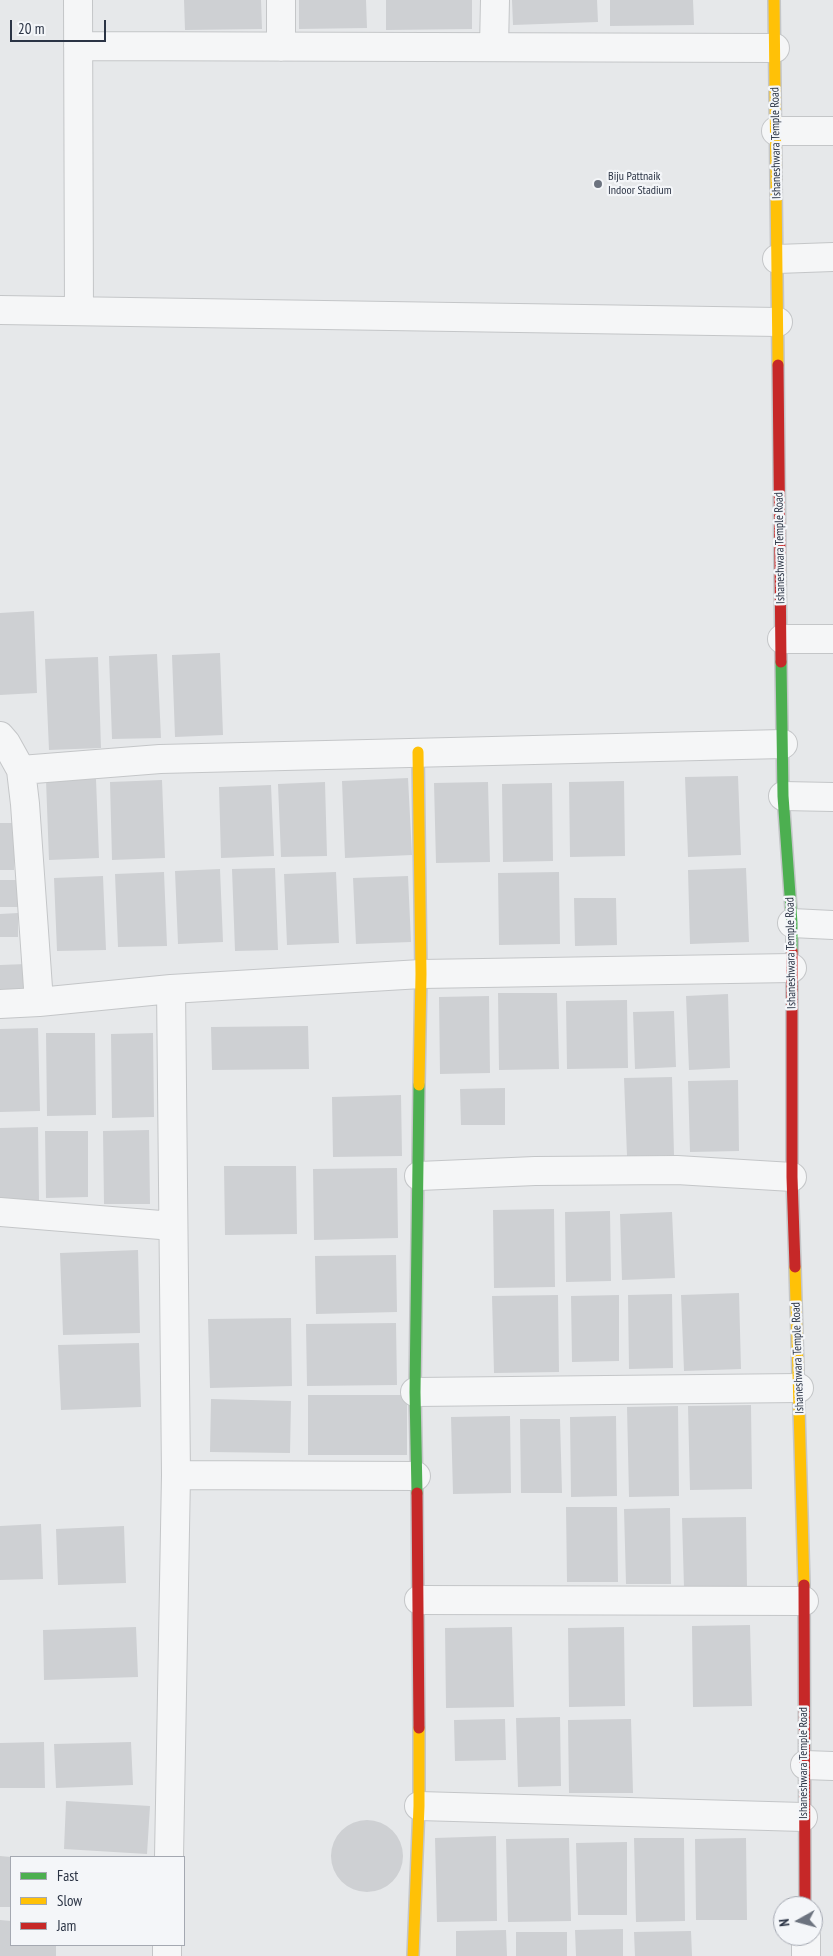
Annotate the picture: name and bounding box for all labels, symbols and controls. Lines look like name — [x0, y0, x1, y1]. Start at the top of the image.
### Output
scale bar — [12, 10, 109, 42]
text: 20 m — [18, 19, 44, 38]
street label: Ishaneshwara Temple Road — [768, 87, 784, 199]
place label: Biju Pattnaik Indoor Stadium — [608, 170, 672, 198]
marker: Biju Pattnaik Indoor Stadium — [592, 178, 604, 190]
street label: Ishaneshwara Temple Road — [772, 492, 788, 604]
street label: Ishaneshwara Temple Road — [783, 897, 799, 1009]
street label: Ishaneshwara Temple Road — [789, 1302, 807, 1414]
street label: Ishaneshwara Temple Road — [797, 1707, 811, 1819]
legend — [10, 1856, 185, 1946]
text: Fast — [57, 1866, 78, 1885]
text: Slow — [57, 1891, 82, 1910]
north arrow — [773, 1896, 823, 1946]
text: Jam — [57, 1916, 76, 1935]
text: N — [775, 1918, 793, 1928]

